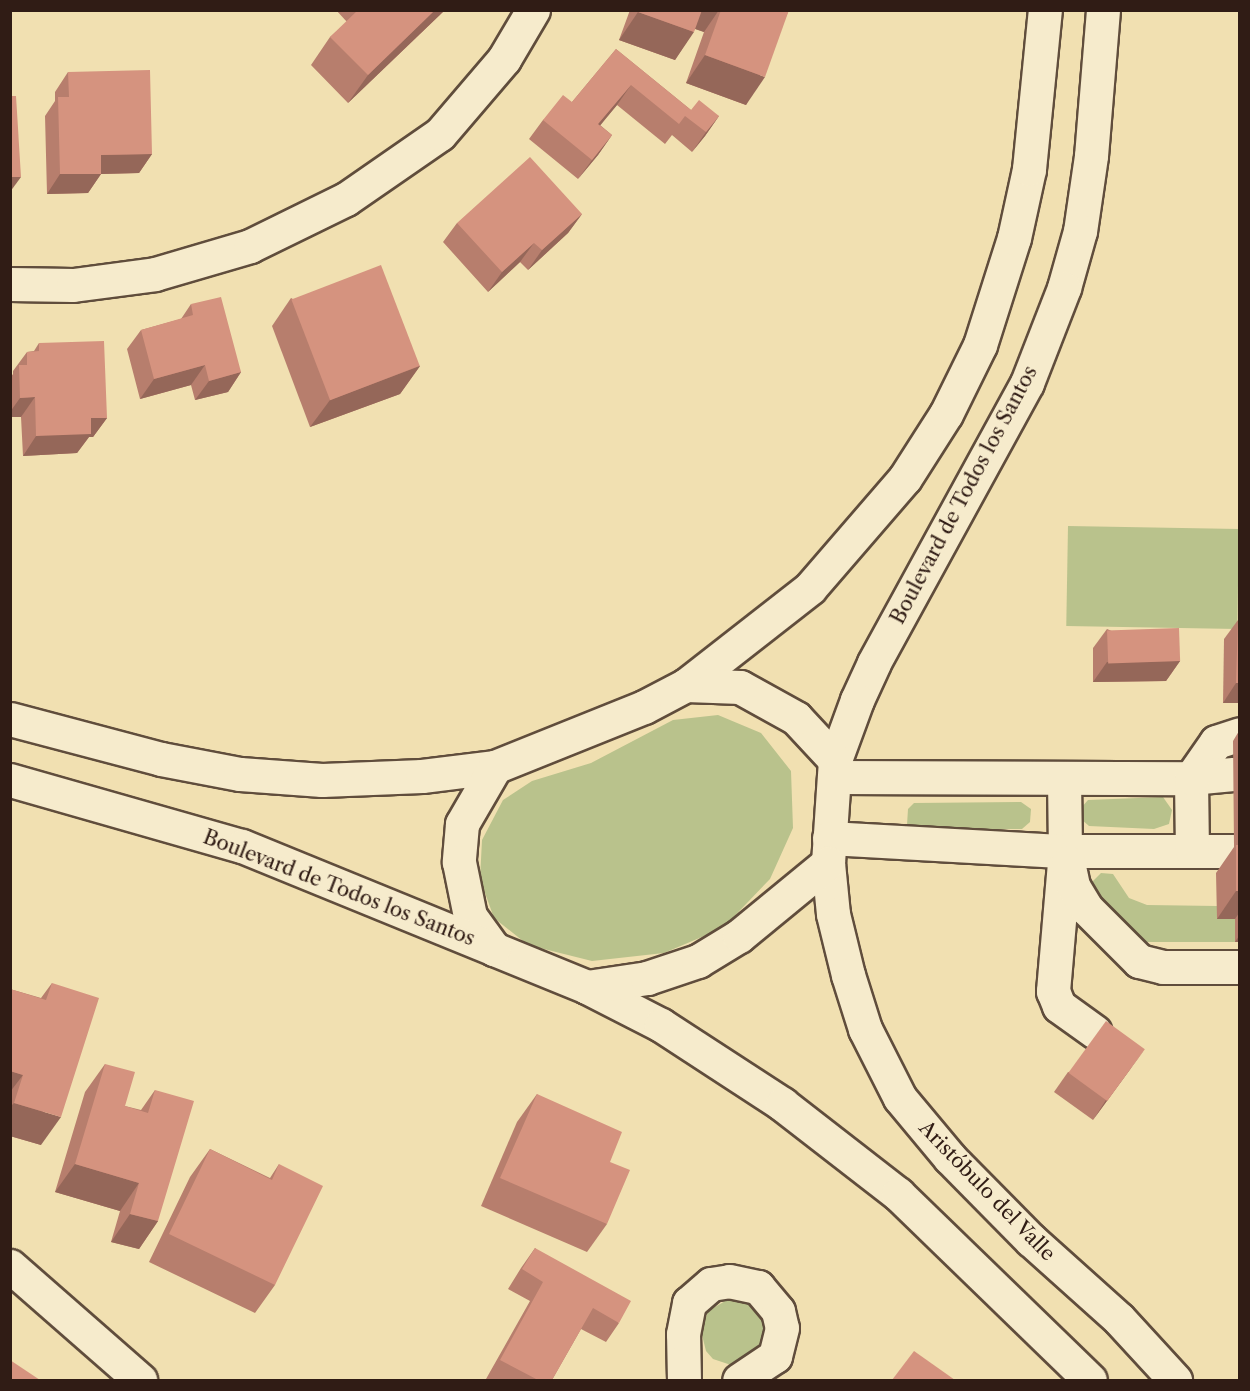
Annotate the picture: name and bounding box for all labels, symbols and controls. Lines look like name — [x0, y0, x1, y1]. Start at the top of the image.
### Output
street label: Boulevard de Todos los Santos — [885, 362, 1043, 628]
street label: Boulevard de Todos los Santos — [200, 825, 478, 951]
street label: Aristóbulo del Valle — [914, 1116, 1060, 1266]

